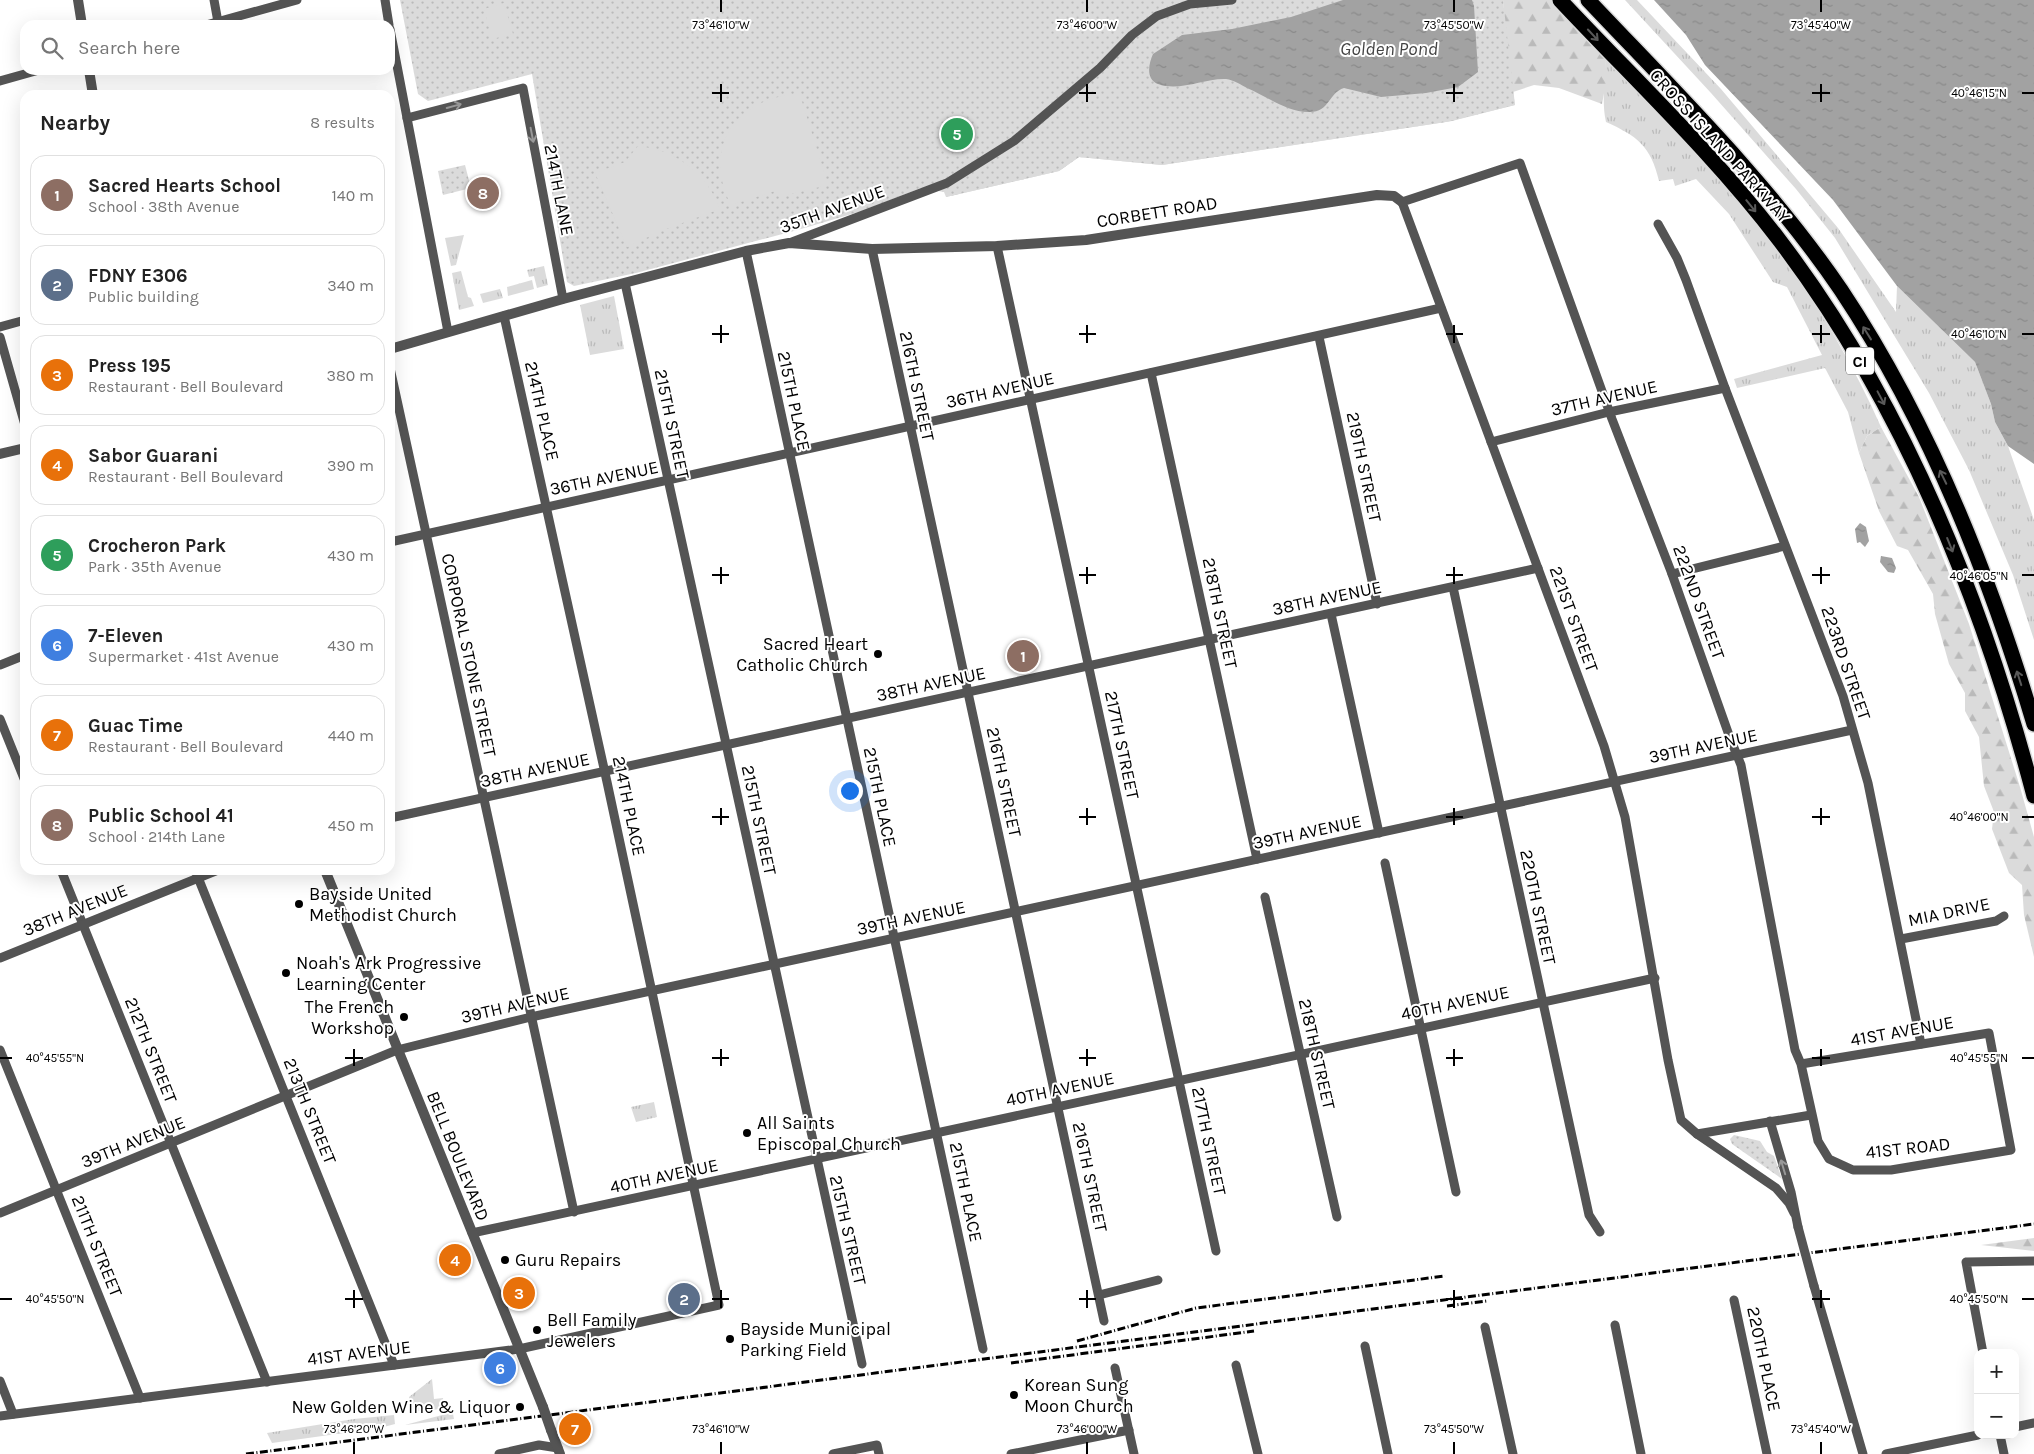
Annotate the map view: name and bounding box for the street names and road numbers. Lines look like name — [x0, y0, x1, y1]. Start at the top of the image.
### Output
street label: CROSS ISLAND PARKWAY — [1645, 64, 1795, 228]
street label: 214TH LANE — [539, 142, 579, 238]
street label: 35TH AVENUE — [776, 180, 888, 238]
street label: CORBETT ROAD — [1095, 192, 1219, 232]
street label: 216TH STREET — [895, 329, 939, 443]
road number: CI — [1846, 348, 1874, 374]
street label: 215TH PLACE — [773, 349, 815, 453]
street label: 214TH PLACE — [520, 359, 564, 463]
street label: 215TH STREET — [650, 367, 694, 481]
street label: 36TH AVENUE — [944, 367, 1056, 413]
street label: 37TH AVENUE — [1549, 375, 1659, 421]
street label: 219TH STREET — [1342, 410, 1386, 524]
street label: 36TH AVENUE — [548, 456, 660, 500]
street label: 222ND STREET — [1668, 542, 1730, 662]
street label: CORPORAL STONE STREET — [437, 551, 501, 759]
street label: 218TH STREET — [1198, 555, 1242, 671]
street label: 221ST STREET — [1545, 563, 1603, 675]
street label: 38TH AVENUE — [1270, 576, 1384, 620]
street label: 223RD STREET — [1816, 603, 1876, 723]
street label: 38TH AVENUE — [874, 662, 988, 706]
street label: 217TH STREET — [1100, 689, 1144, 801]
street label: 39TH AVENUE — [1647, 724, 1759, 768]
street label: 216TH STREET — [982, 725, 1026, 839]
street label: 215TH PLACE — [859, 745, 901, 849]
street label: 38TH AVENUE — [478, 748, 592, 792]
street label: 214TH PLACE — [608, 754, 650, 858]
street label: 215TH STREET — [737, 763, 781, 877]
street label: 39TH AVENUE — [1251, 810, 1363, 854]
street label: 220TH STREET — [1515, 847, 1561, 967]
street label: 38TH AVENUE — [19, 879, 131, 941]
street label: MIA DRIVE — [1906, 893, 1992, 931]
street label: 39TH AVENUE — [855, 896, 967, 940]
street label: 40TH AVENUE — [1399, 981, 1511, 1025]
street label: 39TH AVENUE — [459, 982, 571, 1028]
street label: 212TH STREET — [120, 994, 182, 1106]
street label: 218TH STREET — [1294, 997, 1340, 1111]
street label: 41ST AVENUE — [1849, 1011, 1955, 1051]
street label: 213TH STREET — [279, 1055, 341, 1167]
street label: 40TH AVENUE — [1004, 1067, 1116, 1111]
street label: 217TH STREET — [1187, 1085, 1231, 1197]
street label: BELL BOULEVARD — [422, 1088, 494, 1224]
street label: 39TH AVENUE — [78, 1111, 188, 1173]
street label: 216TH STREET — [1068, 1120, 1112, 1234]
street label: 41ST ROAD — [1865, 1133, 1951, 1163]
street label: 215TH PLACE — [945, 1140, 987, 1244]
street label: 40TH AVENUE — [608, 1154, 720, 1198]
street label: 215TH STREET — [825, 1173, 871, 1287]
street label: 211TH STREET — [67, 1192, 127, 1300]
street label: 220TH PLACE — [1742, 1305, 1786, 1413]
street label: 41ST AVENUE — [306, 1336, 412, 1370]

